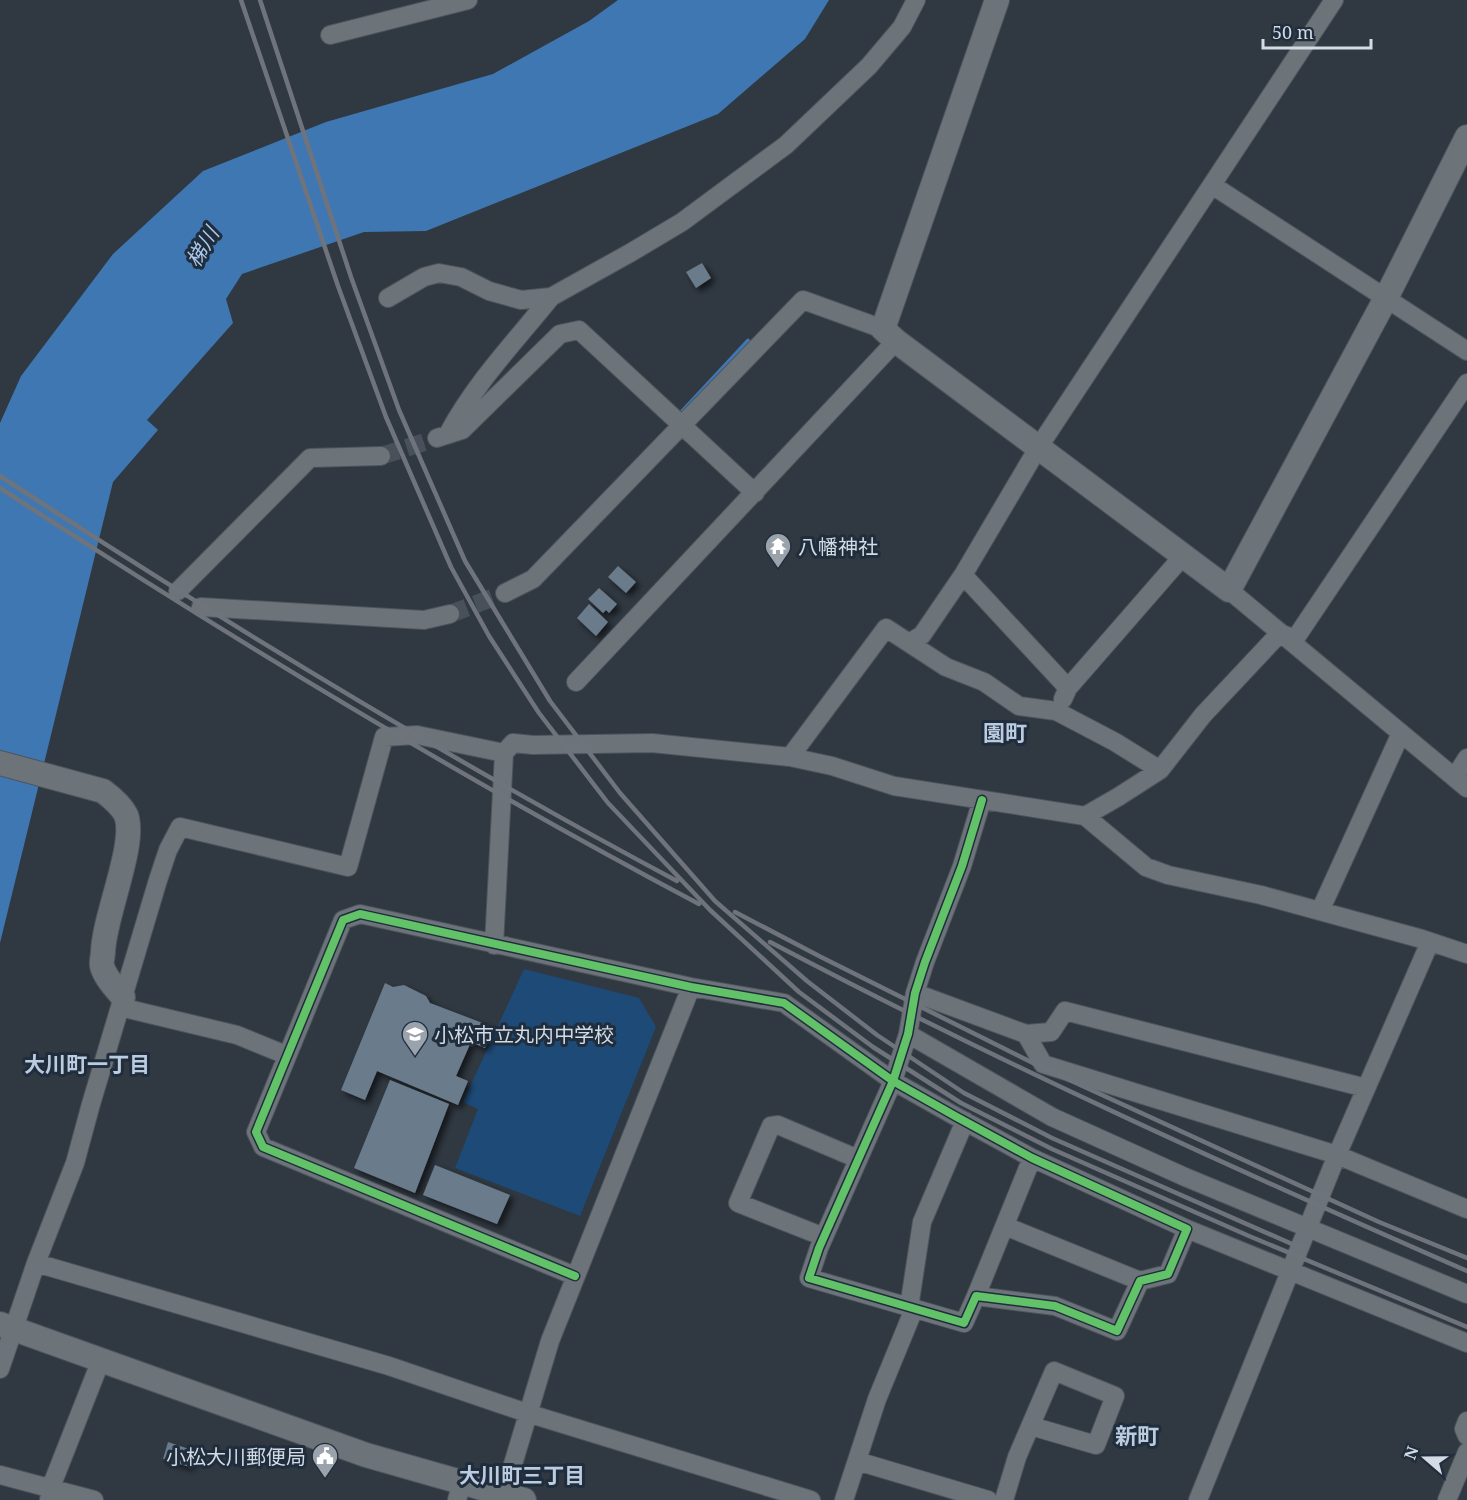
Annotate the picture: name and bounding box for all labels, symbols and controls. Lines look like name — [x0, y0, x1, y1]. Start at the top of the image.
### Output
scale bar — [1263, 12, 1371, 50]
text: 50 m — [1272, 20, 1314, 44]
water label: 梯川 — [179, 220, 226, 272]
temple icon: 八幡神社 — [763, 531, 793, 569]
place label: 八幡神社 — [798, 533, 878, 560]
district label: 園町 — [983, 717, 1027, 747]
school or university icon: 小松市立丸内中学校 — [400, 1019, 430, 1057]
place label: 小松市立丸内中学校 — [434, 1021, 614, 1048]
district label: 大川町一丁目 — [24, 1050, 150, 1078]
district label: 新町 — [1115, 1420, 1159, 1450]
north arrow — [1395, 1428, 1455, 1488]
public building icon: 小松大川郵便局 — [310, 1441, 340, 1479]
place label: 小松大川郵便局 — [166, 1443, 306, 1470]
text: N — [1398, 1443, 1424, 1463]
district label: 大川町三丁目 — [459, 1461, 585, 1489]

